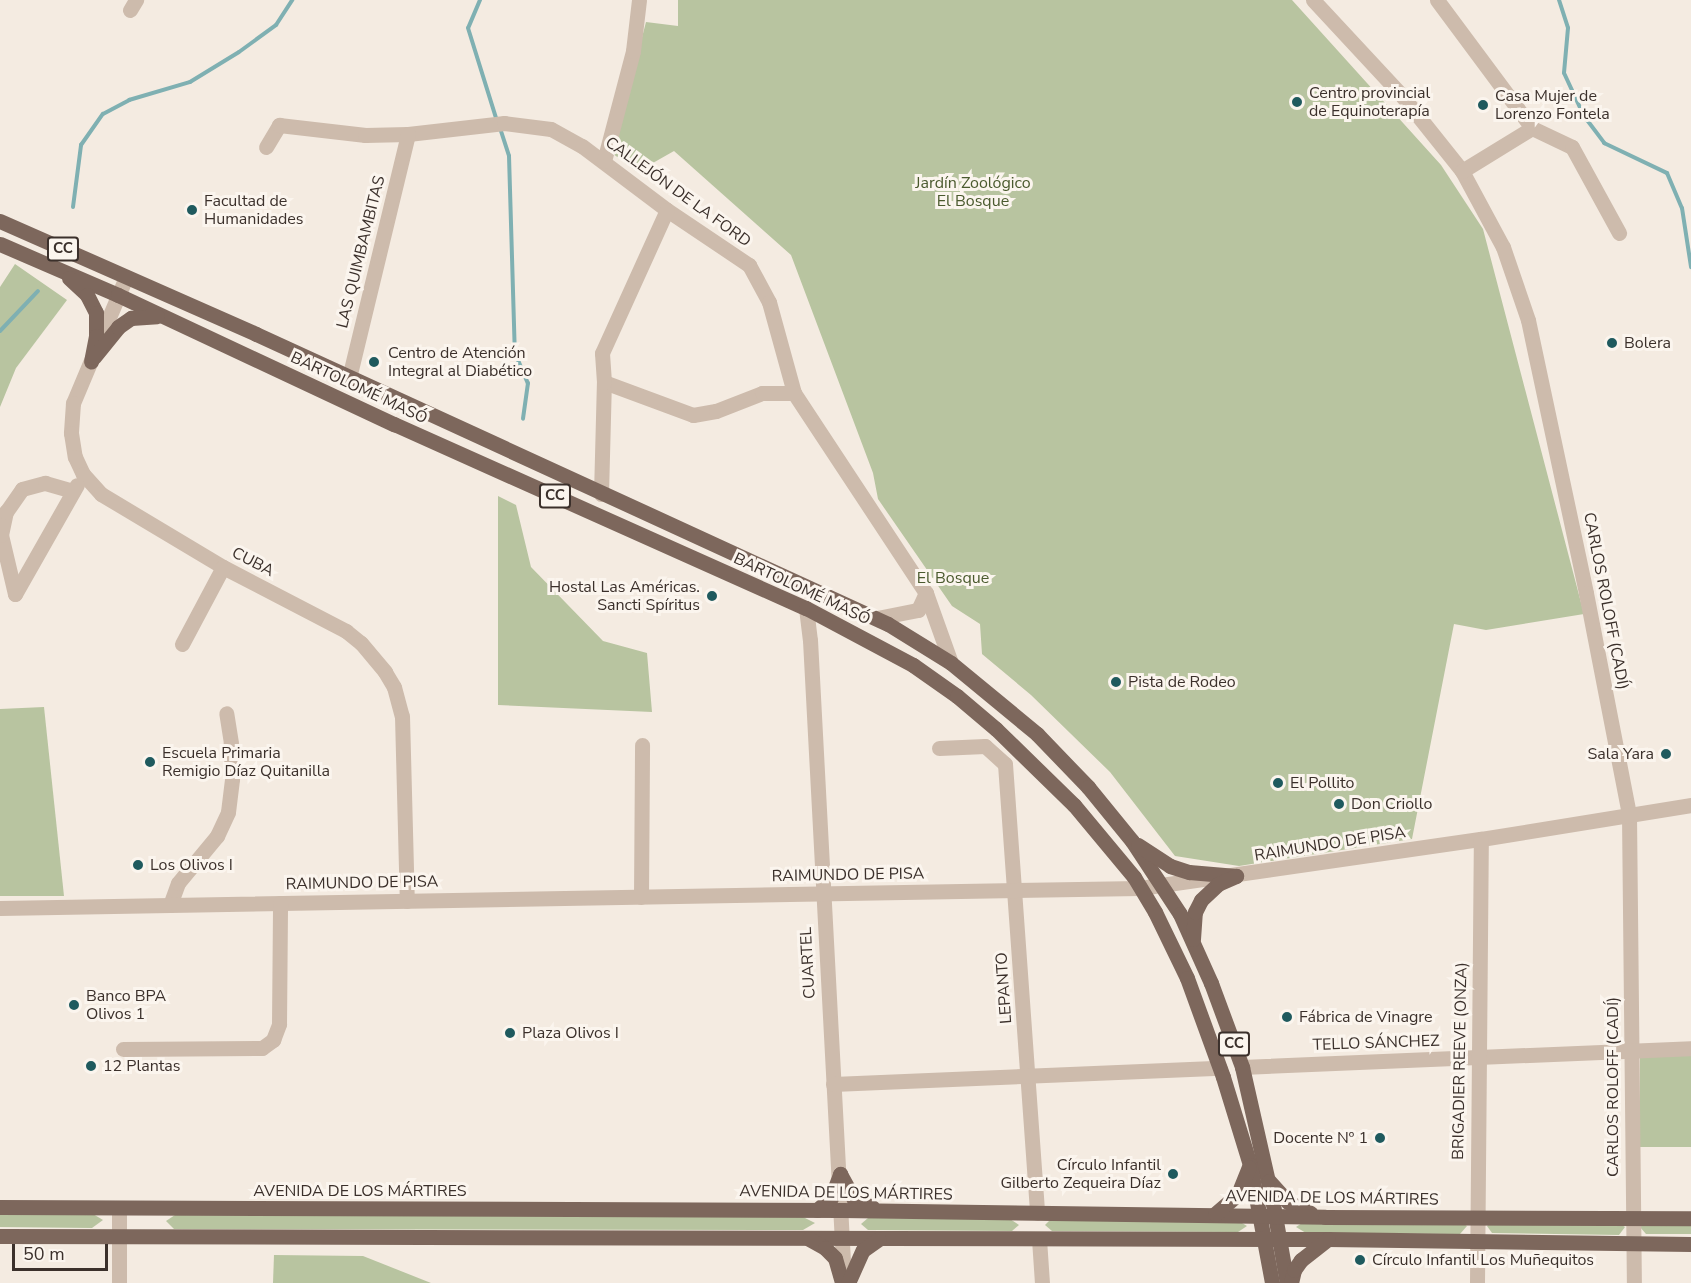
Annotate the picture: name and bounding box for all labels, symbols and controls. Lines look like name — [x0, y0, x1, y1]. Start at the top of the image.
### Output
place label: Centro provincial de Equinoterapía — [1309, 83, 1430, 121]
place label: Casa Mujer de Lorenzo Fontela — [1495, 86, 1610, 124]
marker: Centro provincial de Equinoterapía — [1290, 95, 1304, 109]
marker: Casa Mujer de Lorenzo Fontela — [1476, 98, 1490, 112]
street label: CALLEJÓN DE LA FORD — [602, 133, 754, 251]
park label: Jardín Zoológico El Bosque — [915, 173, 1031, 211]
street label: LAS QUIMBAMBITAS — [333, 174, 389, 330]
place label: Facultad de Humanidades — [204, 191, 303, 229]
marker: Facultad de Humanidades — [185, 203, 199, 217]
road number: CC — [46, 237, 80, 261]
place label: Bolera — [1624, 333, 1671, 353]
marker: Bolera — [1605, 336, 1619, 350]
place label: Centro de Atención Integral al Diabético — [388, 343, 532, 381]
street label: BARTOLOMÉ MASÓ — [288, 348, 430, 428]
marker: Centro de Atención Integral al Diabético — [365, 353, 383, 371]
road number: CC — [538, 484, 572, 508]
street label: CARLOS ROLOFF (CADÍ) — [1579, 511, 1633, 691]
street label: CUBA — [229, 543, 277, 581]
street label: BARTOLOMÉ MASÓ — [731, 549, 873, 629]
park label: El Bosque — [917, 568, 989, 588]
place label: Hostal Las Américas. Sancti Spíritus — [549, 577, 700, 615]
marker: Hostal Las Américas. Sancti Spíritus — [705, 589, 719, 603]
place label: Pista de Rodeo — [1128, 672, 1236, 692]
marker: Pista de Rodeo — [1109, 675, 1123, 689]
place label: Escuela Primaria Remigio Díaz Quitanilla — [162, 743, 330, 781]
place label: Sala Yara — [1587, 744, 1654, 764]
marker: Sala Yara — [1659, 747, 1673, 761]
marker: Escuela Primaria Remigio Díaz Quitanilla — [143, 755, 157, 769]
place label: El Pollito — [1290, 773, 1354, 793]
marker: El Pollito — [1271, 776, 1285, 790]
place label: Don Criollo — [1351, 794, 1432, 814]
marker: Don Criollo — [1332, 797, 1346, 811]
street label: RAIMUNDO DE PISA — [1253, 823, 1407, 865]
place label: Los Olivos I — [150, 855, 233, 875]
marker: Los Olivos I — [131, 858, 145, 872]
street label: RAIMUNDO DE PISA — [771, 864, 925, 886]
street label: RAIMUNDO DE PISA — [285, 872, 439, 894]
street label: CUARTEL — [797, 927, 819, 999]
street label: LEPANTO — [992, 952, 1016, 1024]
street label: BRIGADIER REEVE (ONZA) — [1449, 962, 1471, 1160]
place label: Banco BPA Olivos 1 — [86, 986, 166, 1024]
street label: CARLOS ROLOFF (CADÍ) — [1603, 997, 1623, 1177]
marker: Banco BPA Olivos 1 — [67, 998, 81, 1012]
place label: Fábrica de Vinagre — [1299, 1007, 1432, 1027]
marker: Fábrica de Vinagre — [1280, 1010, 1294, 1024]
place label: Plaza Olivos I — [522, 1023, 619, 1043]
marker: Plaza Olivos I — [503, 1026, 517, 1040]
street label: TELLO SÁNCHEZ — [1312, 1031, 1440, 1055]
road number: CC — [1218, 1032, 1250, 1056]
place label: 12 Plantas — [103, 1056, 181, 1076]
marker: 12 Plantas — [84, 1059, 98, 1073]
place label: Docente Nº 1 — [1273, 1128, 1368, 1148]
marker: Docente Nº 1 — [1373, 1131, 1387, 1145]
place label: Círculo Infantil Gilberto Zequeira Díaz — [1000, 1155, 1161, 1193]
marker: Círculo Infantil Gilberto Zequeira Díaz — [1166, 1167, 1180, 1181]
street label: AVENIDA DE LOS MÁRTIRES — [253, 1181, 467, 1201]
street label: AVENIDA DE LOS MÁRTIRES — [739, 1182, 953, 1204]
street label: AVENIDA DE LOS MÁRTIRES — [1225, 1187, 1439, 1209]
scale bar — [15, 1232, 111, 1270]
text: 50 m — [23, 1242, 65, 1266]
place label: Círculo Infantil Los Muñequitos — [1372, 1250, 1594, 1270]
marker: Círculo Infantil Los Muñequitos — [1353, 1253, 1367, 1267]

